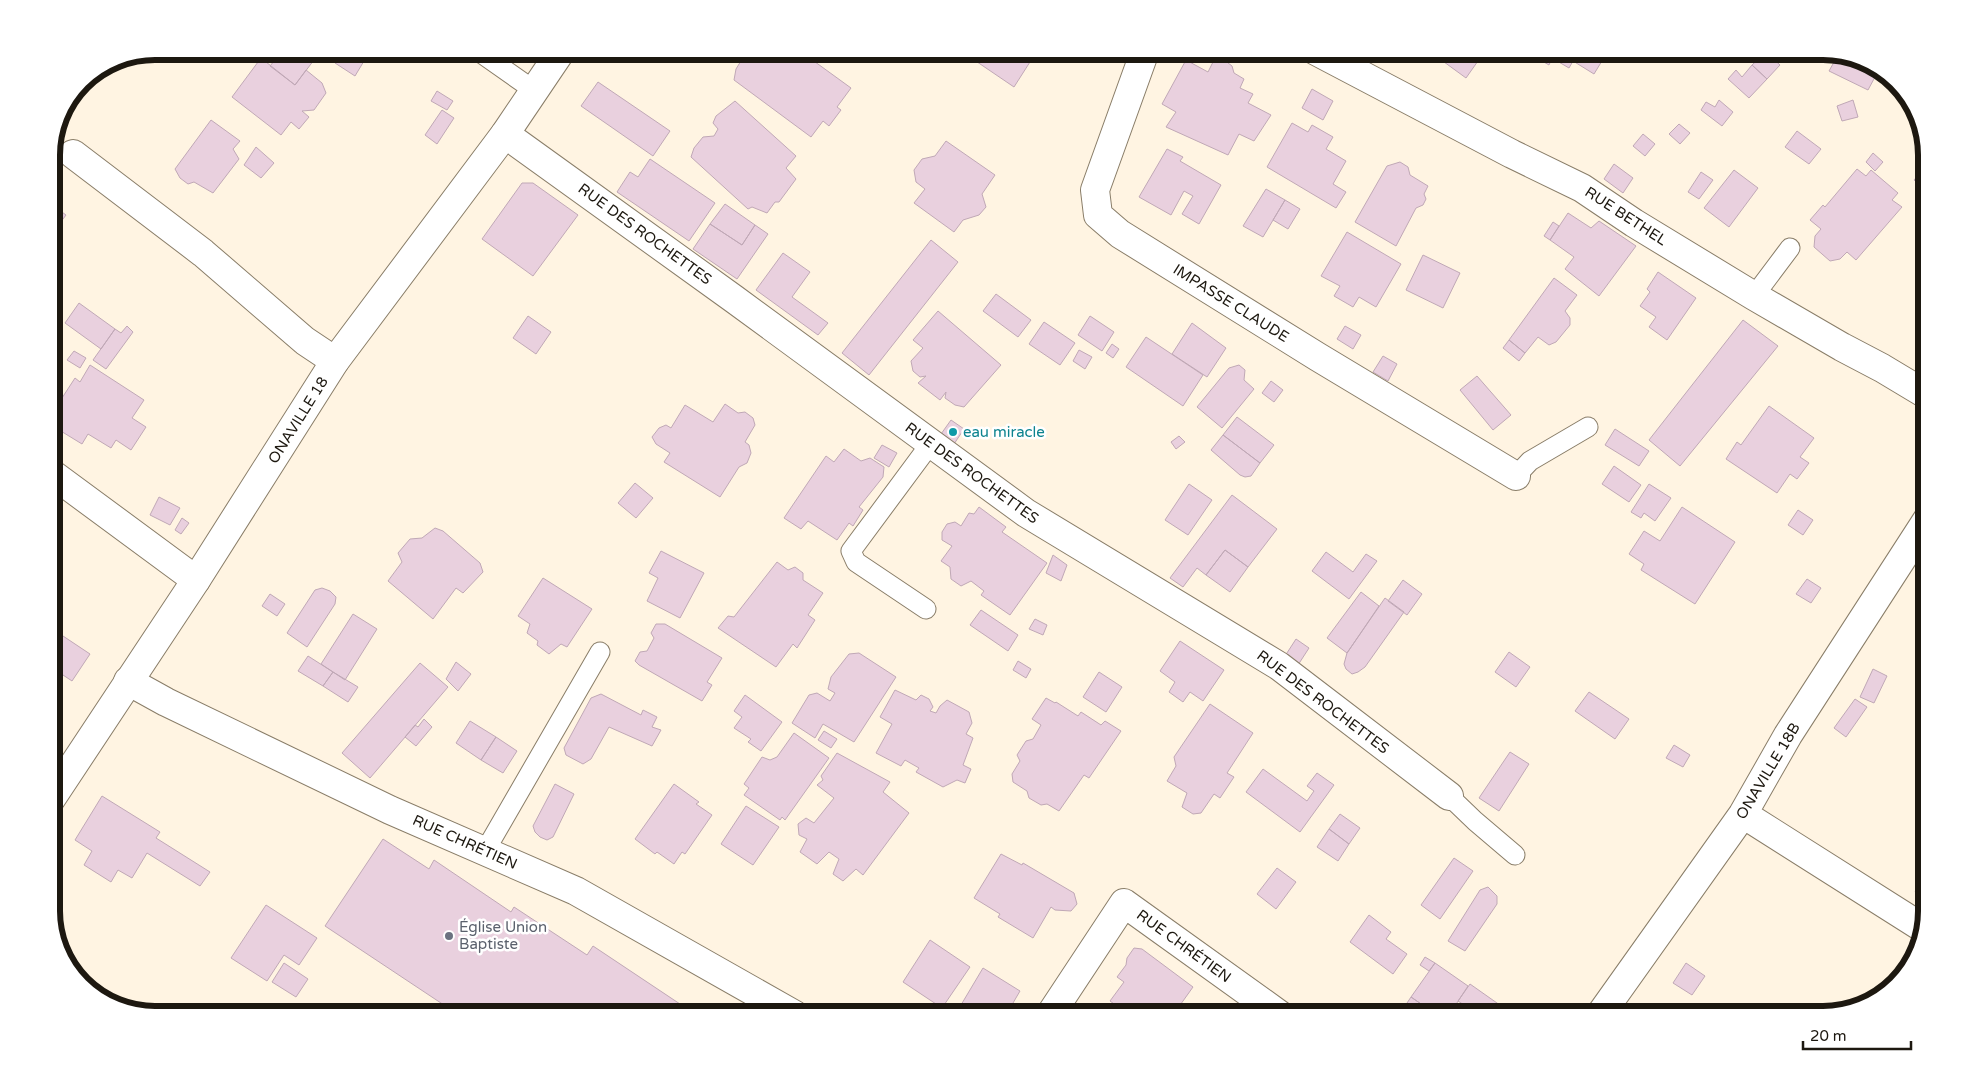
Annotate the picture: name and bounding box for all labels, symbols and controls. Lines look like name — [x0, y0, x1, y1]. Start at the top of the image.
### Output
street label: RUE DES ROCHETTES — [575, 179, 715, 289]
street label: RUE BETHEL — [1582, 183, 1671, 249]
street label: IMPASSE CLAUDE — [1170, 260, 1292, 346]
street label: ONAVILLE 18 — [264, 373, 332, 467]
street label: RUE DES ROCHETTES — [902, 418, 1042, 528]
place label: eau miracle — [963, 423, 1045, 441]
marker: eau miracle — [947, 426, 959, 438]
street label: RUE DES ROCHETTES — [1253, 646, 1393, 758]
street label: ONAVILLE 18B — [1732, 719, 1804, 823]
street label: RUE CHRÉTIEN — [410, 811, 520, 873]
street label: RUE CHRÉTIEN — [1133, 906, 1235, 986]
place label: Église Union Baptiste — [459, 918, 547, 953]
marker: Église Union Baptiste — [443, 930, 455, 942]
scale bar — [1803, 1018, 1910, 1050]
text: 20 m — [1810, 1027, 1847, 1045]

